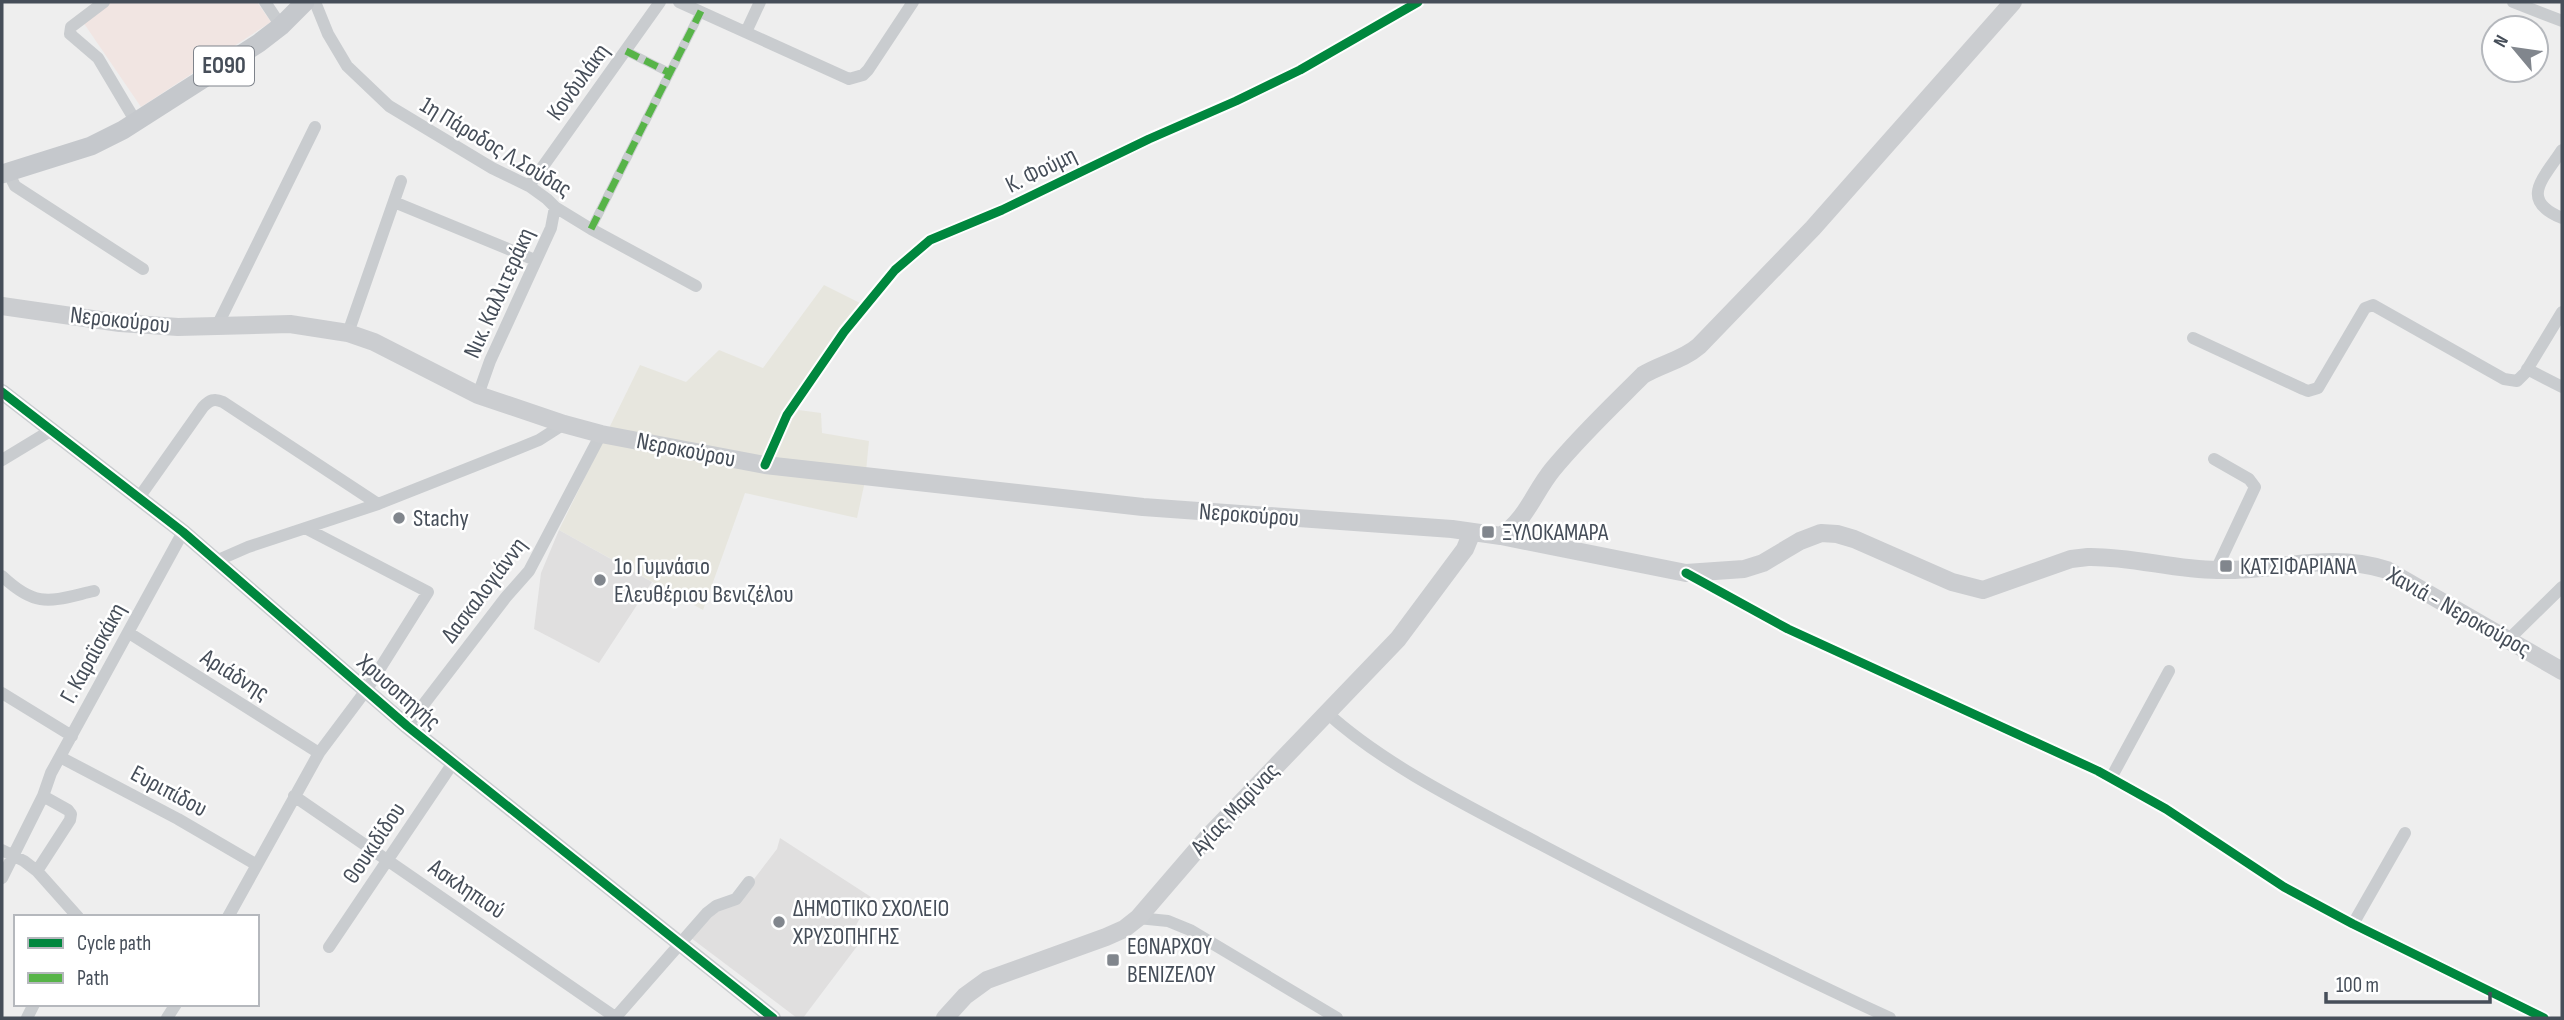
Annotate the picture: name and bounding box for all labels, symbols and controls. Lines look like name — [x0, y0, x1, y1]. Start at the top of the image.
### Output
north arrow — [2480, 14, 2550, 84]
text: N — [2489, 31, 2514, 52]
street label: Κονδυλάκη — [540, 38, 616, 126]
road number: ΕΟ90 — [194, 46, 254, 86]
street label: 1η Πάροδος Λ.Σούδας — [415, 90, 577, 204]
street label: Κ. Φούμη — [1001, 140, 1081, 200]
street label: Νικ. Καλλιτεράκη — [457, 223, 541, 363]
street label: Νεροκούρου — [69, 300, 171, 340]
street label: Νεροκούρου — [634, 426, 738, 474]
street label: Νεροκούρου — [1198, 497, 1300, 533]
place label: Stachy — [413, 504, 469, 533]
marker: Stachy — [391, 510, 407, 526]
place label: ΞΥΛΟΚΑΜΑΡΑ — [1502, 518, 1609, 547]
marker: ΞΥΛΟΚΑΜΑΡΑ — [1480, 524, 1496, 540]
street label: Δασκαλογιάννη — [435, 532, 533, 648]
place label: 1ο Γυμνάσιο Ελευθέριου Βενιζέλου — [614, 552, 794, 609]
place label: ΚΑΤΣΙΦΑΡΙΑΝΑ — [2240, 552, 2357, 581]
marker: ΚΑΤΣΙΦΑΡΙΑΝΑ — [2218, 558, 2234, 574]
street label: Χανιά - Νεροκούρος — [2381, 560, 2536, 664]
marker: 1ο Γυμνάσιο Ελευθέριου Βενιζέλου — [592, 572, 608, 588]
street label: Γ. Καραϊσκάκη — [54, 598, 132, 708]
street label: Αριάδνης — [194, 642, 275, 707]
street label: Χρυσοπηγής — [350, 647, 447, 736]
street label: Αγίας Μαρίνας — [1184, 756, 1285, 862]
street label: Ευριπίδου — [126, 759, 212, 823]
street label: Θουκιδίδου — [336, 797, 412, 889]
street label: Ασκληπιού — [422, 852, 511, 925]
place label: ΔΗΜΟΤΙΚΟ ΣΧΟΛΕΙΟ ΧΡΥΣΟΠΗΓΗΣ — [792, 894, 949, 951]
marker: ΔΗΜΟΤΙΚΟ ΣΧΟΛΕΙΟ ΧΡΥΣΟΠΗΓΗΣ — [771, 914, 787, 930]
legend — [14, 915, 259, 1006]
text: Cycle path — [77, 931, 151, 956]
place label: ΕΘΝΑΡΧΟΥ ΒΕΝΙΖΕΛΟΥ — [1127, 932, 1216, 989]
marker: ΕΘΝΑΡΧΟΥ ΒΕΝΙΖΕΛΟΥ — [1105, 952, 1121, 968]
scale bar — [2326, 960, 2490, 1004]
text: Path — [77, 966, 109, 991]
text: 100 m — [2336, 973, 2379, 998]

